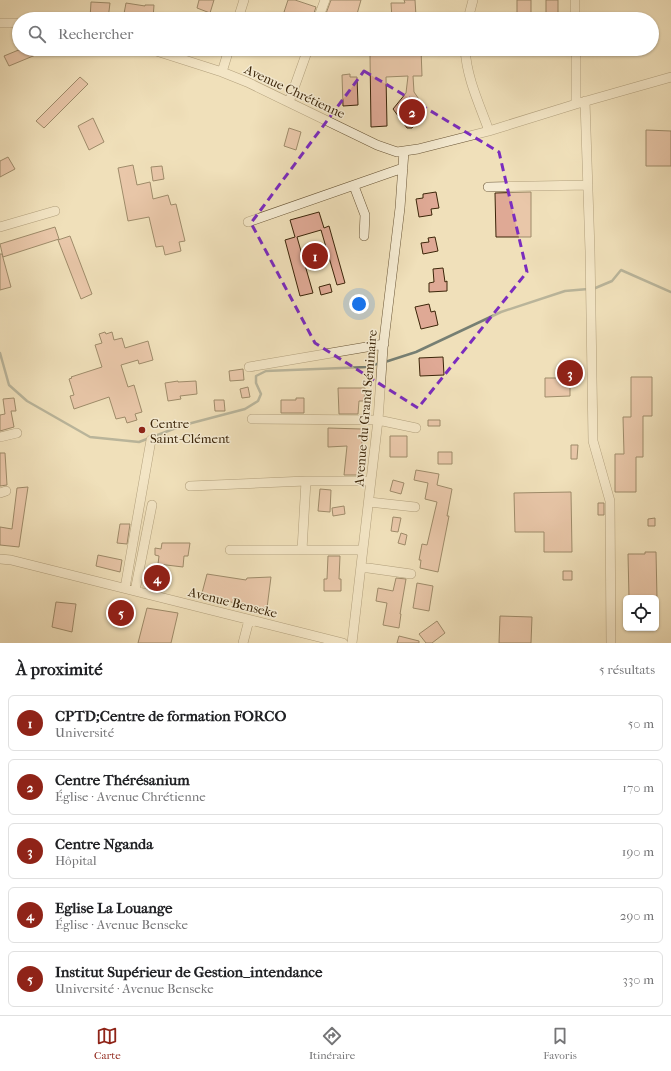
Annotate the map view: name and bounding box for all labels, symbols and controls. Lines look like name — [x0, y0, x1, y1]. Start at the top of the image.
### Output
search box — [12, 12, 659, 56]
icon: search — [26, 23, 48, 45]
text: Rechercher — [58, 25, 133, 43]
street label: Avenue Chrétienne — [241, 61, 348, 122]
pin: 2 — [399, 97, 425, 127]
pin: 1 — [302, 241, 328, 271]
your location — [349, 294, 369, 314]
street label: Avenue du Grand Séminaire — [351, 329, 380, 488]
pin: 3 — [557, 358, 583, 388]
place label: Centre Saint-Clément — [150, 416, 230, 446]
marker: Centre Saint-Clément — [137, 425, 147, 435]
pin: 4 — [144, 563, 170, 593]
street label: Avenue Benseke — [186, 584, 280, 621]
map controls — [623, 595, 659, 631]
button: locate — [623, 595, 659, 631]
pin: 5 — [108, 598, 134, 628]
text: À proximité — [16, 659, 103, 679]
text: 5 résultats — [599, 662, 655, 677]
text: CPTD;Centre de formation FORCO — [55, 707, 286, 725]
text: 1 — [28, 716, 32, 731]
text: 50 m — [628, 716, 654, 731]
text: Université — [55, 725, 114, 740]
text: Centre Thérésanium — [55, 771, 190, 789]
text: 2 — [27, 780, 33, 795]
text: 170 m — [622, 780, 654, 795]
text: Église · Avenue Chrétienne — [55, 789, 206, 804]
text: Centre Nganda — [55, 835, 153, 853]
text: 3 — [27, 844, 33, 859]
text: 190 m — [622, 844, 654, 859]
text: Hôpital — [55, 853, 97, 868]
text: Eglise La Louange — [55, 899, 172, 917]
text: 4 — [26, 908, 34, 923]
text: 290 m — [620, 908, 654, 923]
text: Église · Avenue Benseke — [55, 917, 188, 932]
text: Institut Supérieur de Gestion_intendance — [55, 963, 322, 981]
text: 5 — [27, 972, 33, 987]
text: 330 m — [623, 972, 654, 987]
text: Université · Avenue Benseke — [55, 981, 214, 996]
tab: Carte — [94, 1025, 121, 1062]
tab: Itinéraire — [309, 1025, 355, 1062]
tab: Favoris — [543, 1025, 577, 1062]

